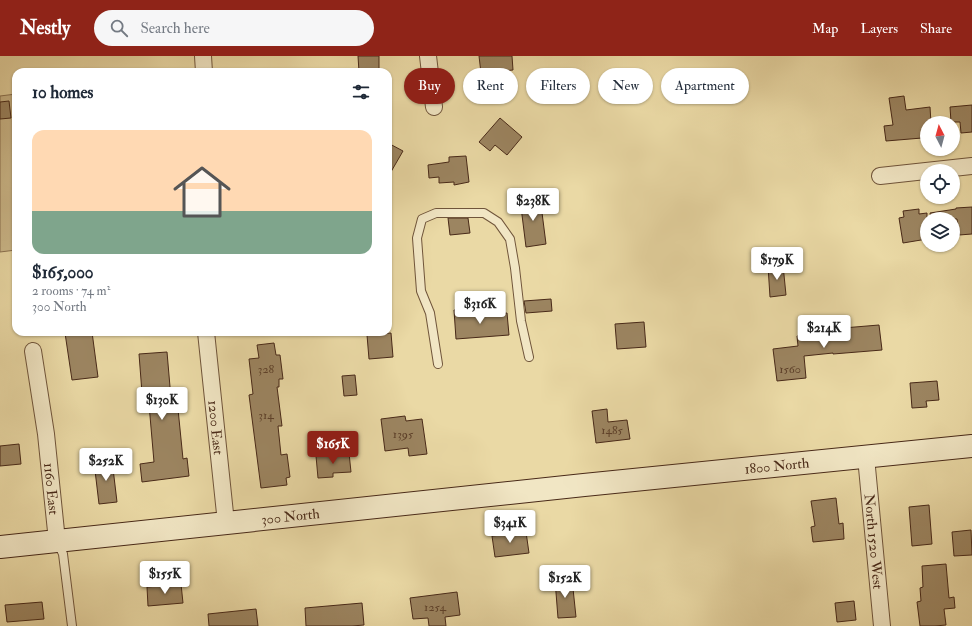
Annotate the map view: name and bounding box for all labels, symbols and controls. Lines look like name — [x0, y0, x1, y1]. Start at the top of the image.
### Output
search box — [94, 10, 374, 46]
text: Nestly — [20, 16, 70, 40]
icon: search — [108, 17, 130, 39]
text: Search here — [140, 19, 210, 38]
text: Map — [812, 20, 838, 37]
text: Layers — [860, 20, 898, 37]
text: Share — [920, 20, 952, 37]
chip: Buy — [404, 68, 455, 104]
chip: Rent — [463, 68, 518, 104]
chip: Filters — [526, 68, 590, 104]
chip: New — [598, 68, 653, 104]
chip: Apartment — [661, 68, 749, 104]
icon: filters — [350, 81, 372, 103]
text: 10 homes — [32, 82, 93, 103]
north arrow — [920, 116, 960, 156]
map controls — [920, 116, 960, 252]
icon: home — [166, 156, 238, 228]
button: locate — [920, 164, 960, 204]
pin: $238K — [505, 188, 561, 222]
text: $238K — [516, 193, 550, 209]
button: layers — [920, 212, 960, 252]
pin: $179K — [749, 247, 805, 281]
text: $179K — [760, 252, 794, 268]
text: $165,000 — [32, 262, 94, 283]
text: 2 rooms · 74 m² — [32, 283, 110, 299]
pin: $316K — [452, 291, 508, 325]
text: $316K — [464, 296, 496, 312]
text: 300 North — [32, 299, 87, 315]
pin: $214K — [796, 315, 852, 349]
text: $214K — [807, 320, 841, 336]
house number: 328 — [258, 362, 275, 377]
house number: 1560 — [779, 362, 801, 377]
pin: $130K — [134, 387, 190, 421]
text: $130K — [146, 392, 178, 408]
street label: 1200 East — [205, 399, 227, 456]
house number: 314 — [258, 408, 274, 423]
house number: 1485 — [601, 423, 624, 438]
house number: 1395 — [393, 427, 414, 442]
pin: $165K — [305, 431, 361, 465]
text: $165K — [316, 436, 350, 452]
pin: $252K — [78, 448, 134, 482]
text: $252K — [88, 453, 124, 469]
street label: 1800 North — [744, 454, 811, 477]
street label: 1160 East — [40, 462, 63, 516]
street label: North 1520 West — [861, 493, 887, 590]
street label: 300 North — [260, 505, 321, 528]
pin: $341K — [482, 510, 538, 544]
text: $341K — [493, 515, 527, 531]
pin: $155K — [137, 561, 193, 595]
pin: $152K — [537, 565, 593, 599]
text: $155K — [149, 566, 181, 582]
text: $152K — [548, 570, 582, 586]
house number: 1254 — [424, 600, 446, 615]

